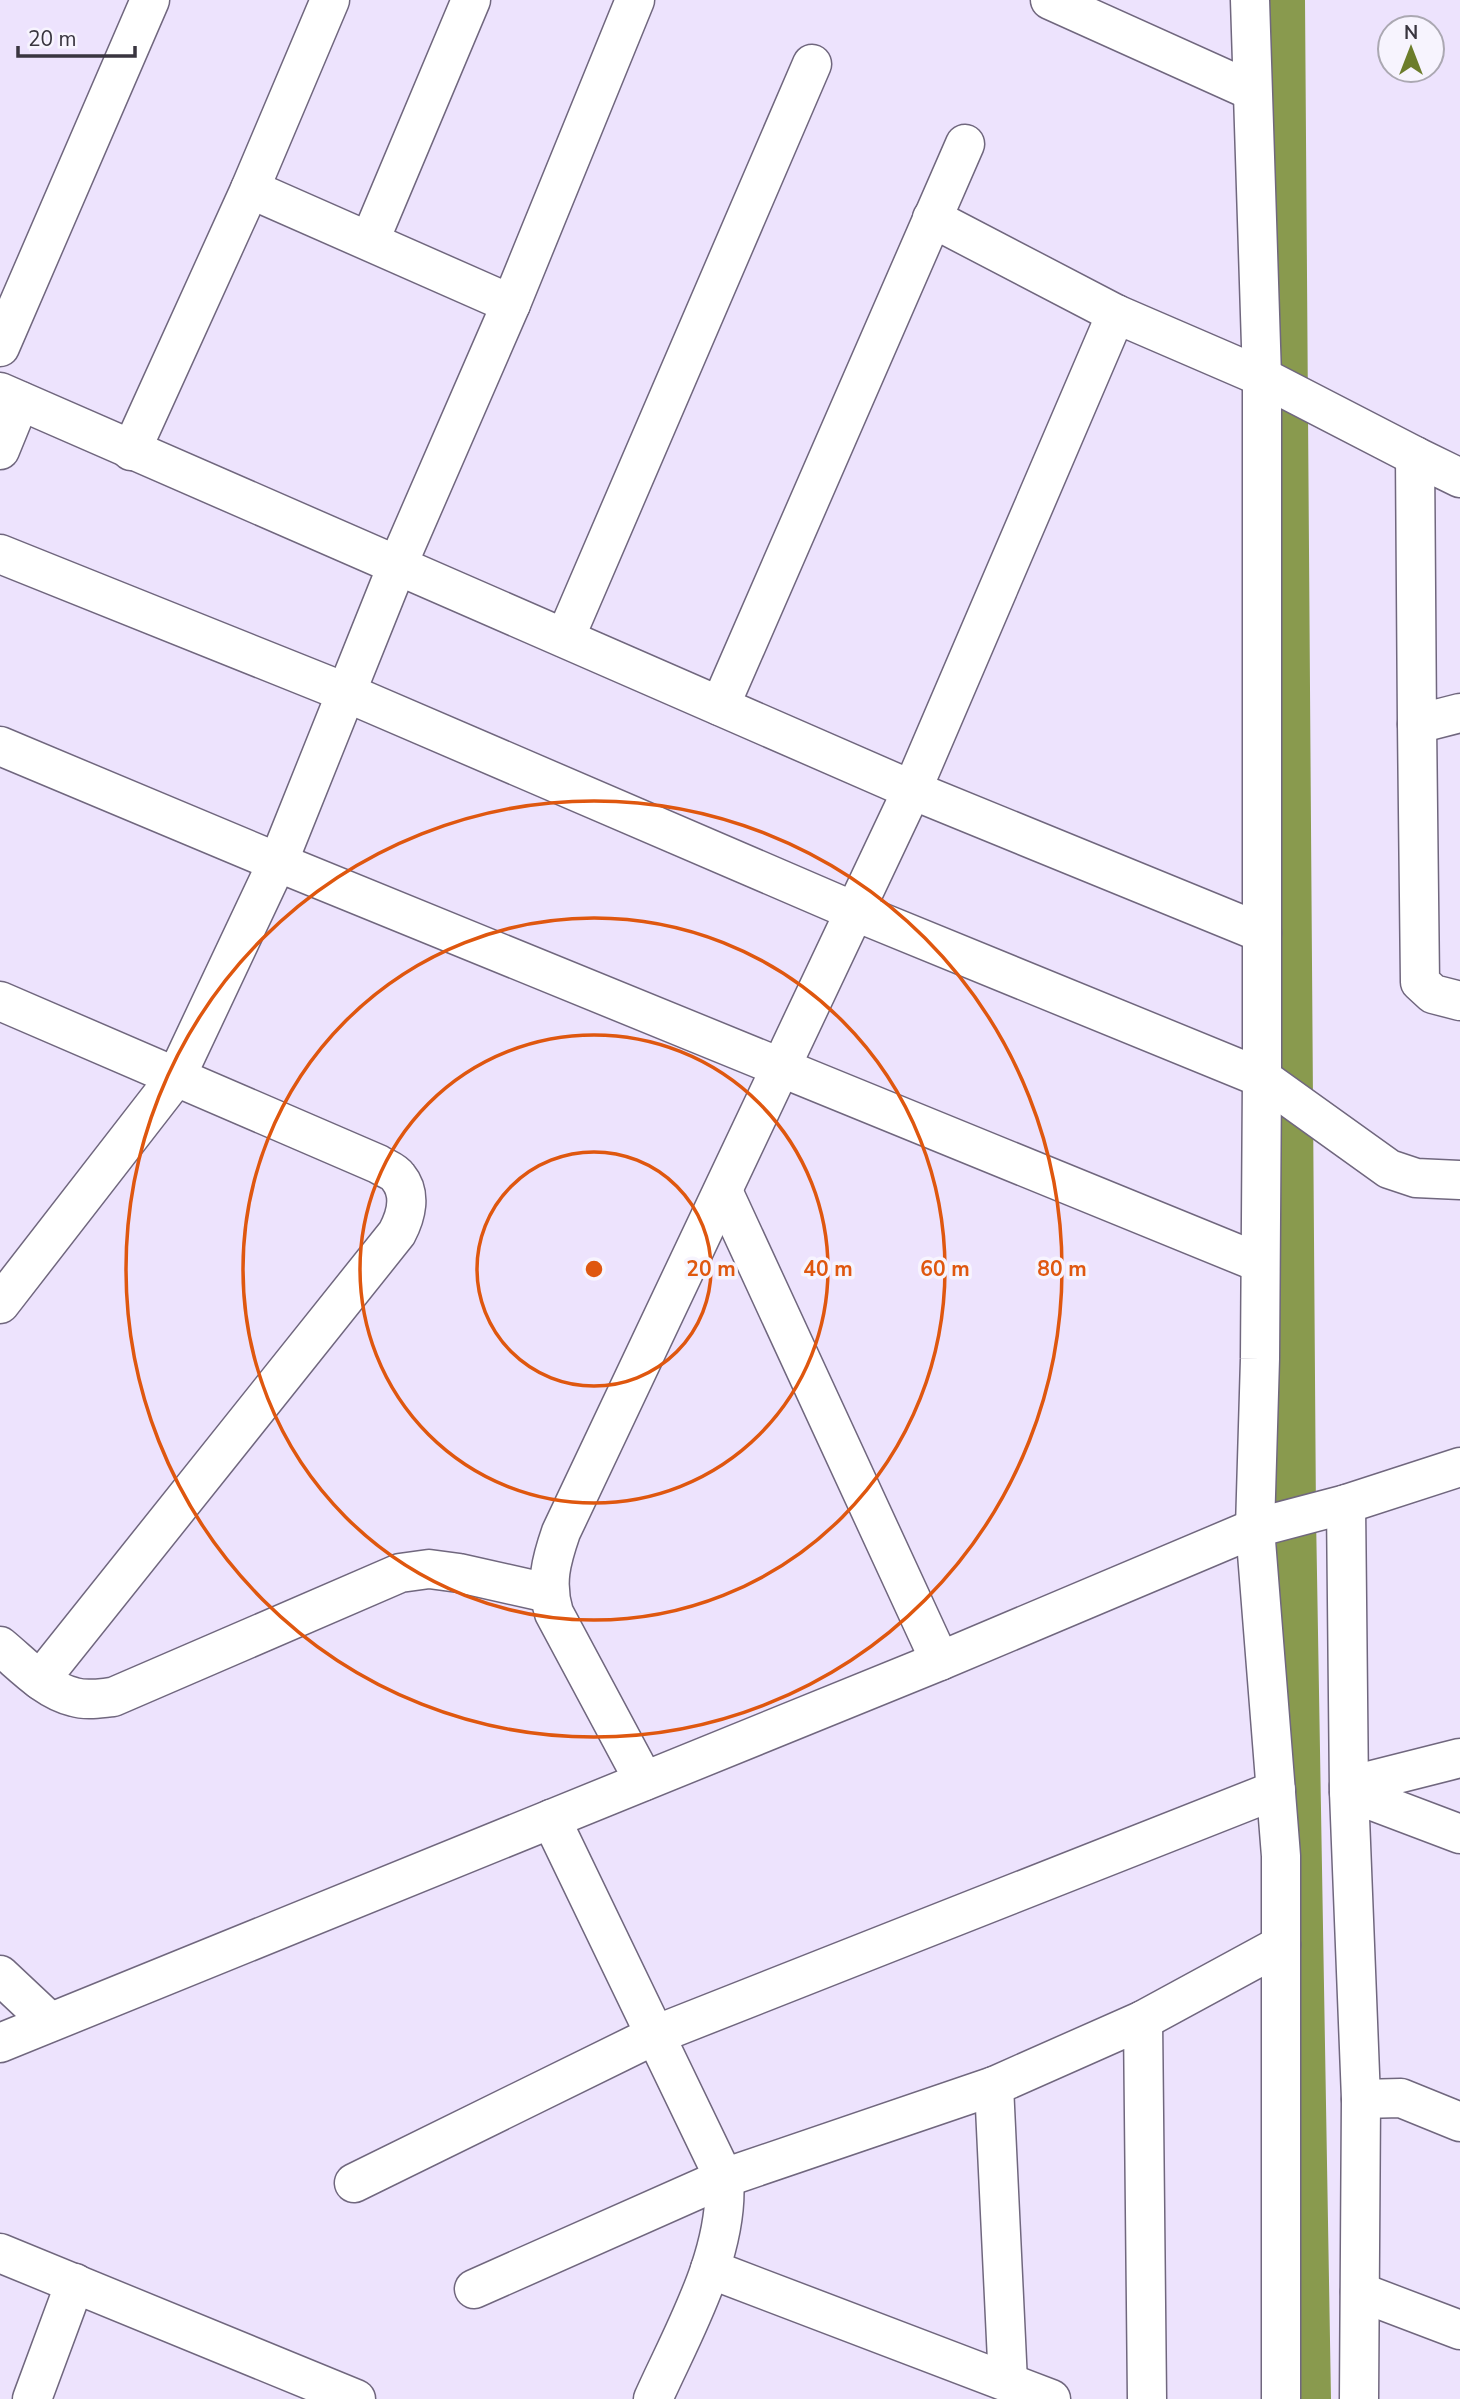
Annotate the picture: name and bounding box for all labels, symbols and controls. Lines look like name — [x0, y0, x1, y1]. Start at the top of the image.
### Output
scale bar — [18, 14, 135, 58]
north arrow — [1376, 14, 1446, 84]
text: N — [1404, 20, 1418, 46]
text: 20 m — [28, 25, 77, 53]
text: 20 m — [686, 1255, 736, 1283]
text: 40 m — [803, 1255, 853, 1283]
text: 60 m — [920, 1255, 970, 1283]
text: 80 m — [1037, 1255, 1087, 1283]
centre of rings — [582, 1257, 606, 1281]

